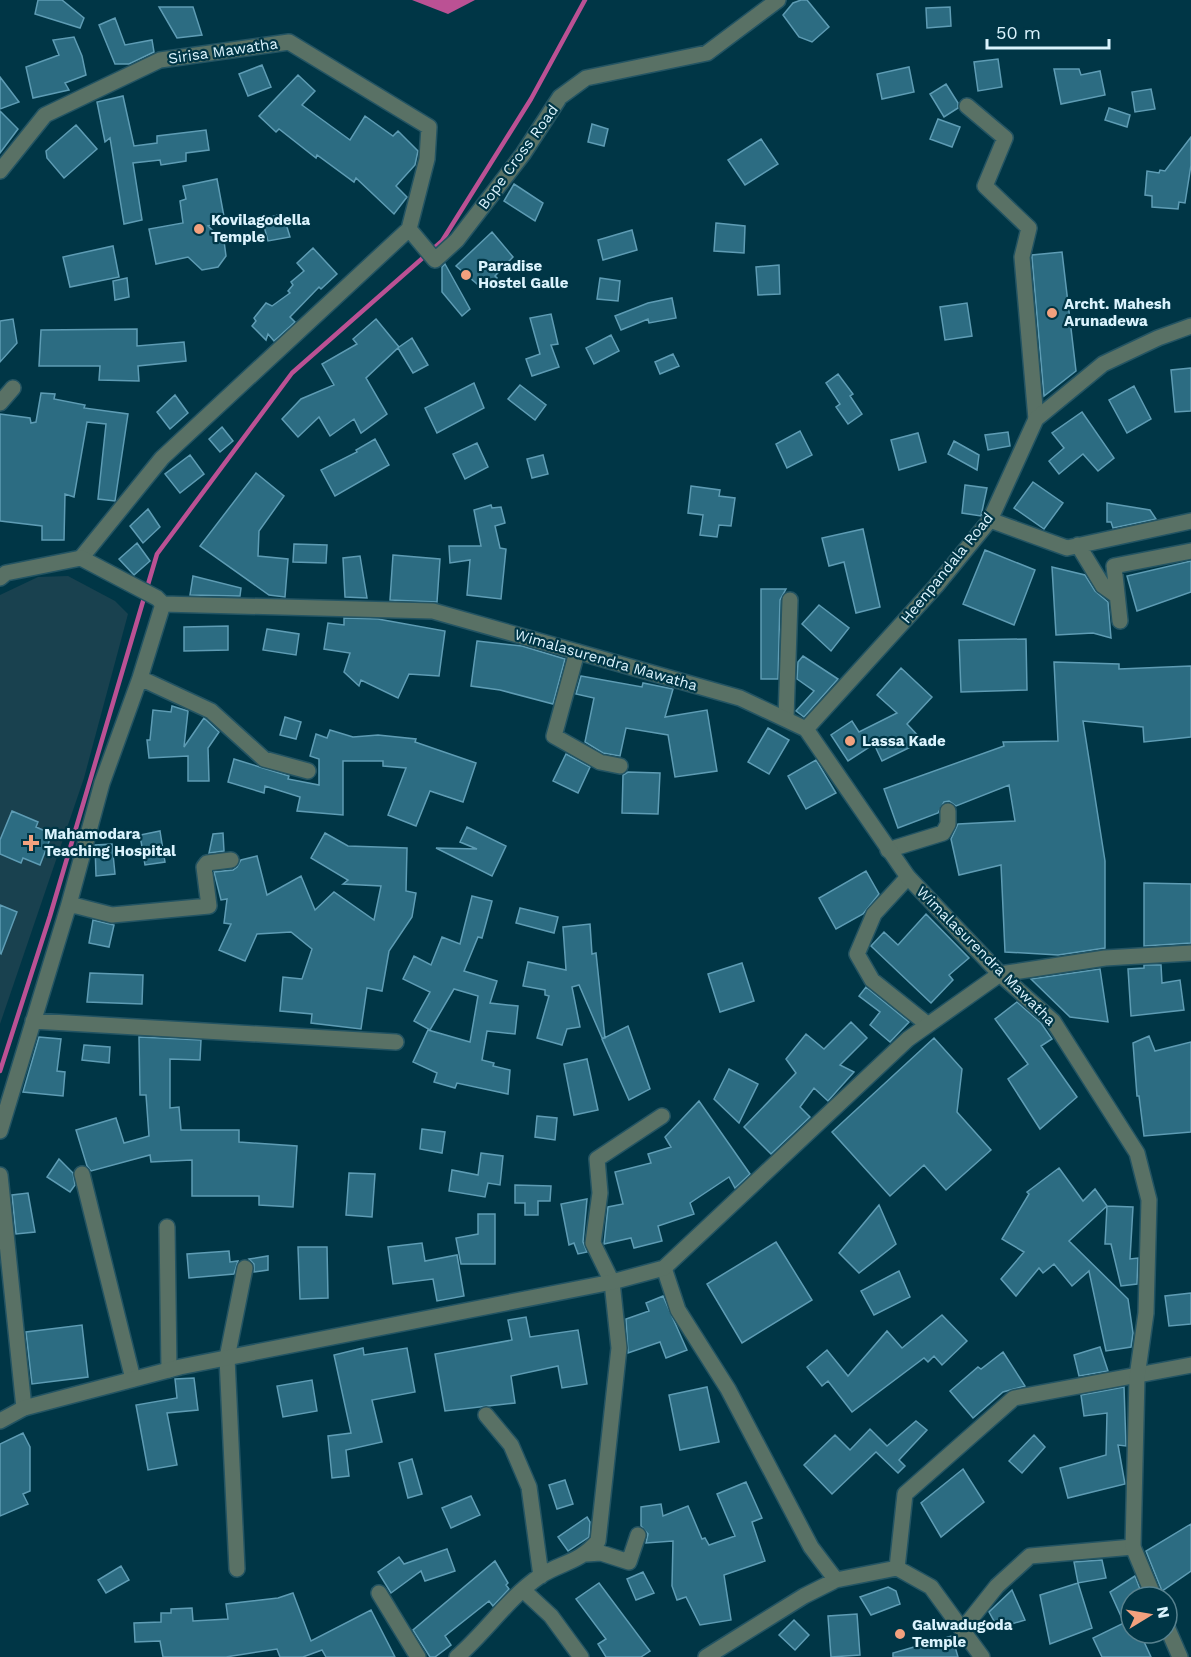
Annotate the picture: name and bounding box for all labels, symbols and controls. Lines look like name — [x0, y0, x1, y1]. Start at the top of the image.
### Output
scale bar — [987, 12, 1108, 50]
text: 50 m — [996, 22, 1041, 43]
street label: Sirisa Mawatha — [167, 34, 279, 68]
street label: Bope Cross Road — [474, 101, 562, 213]
place label: Kovilagodella Temple — [211, 211, 311, 246]
marker: Kovilagodella Temple — [192, 222, 206, 236]
place label: Paradise Hostel Galle — [478, 257, 569, 292]
marker: Paradise Hostel Galle — [459, 268, 473, 282]
place label: Archt. Mahesh Arunadewa — [1064, 295, 1171, 330]
marker: Archt. Mahesh Arunadewa — [1045, 306, 1059, 320]
street label: Heenpandala Road — [897, 509, 997, 627]
street label: Wimalasurendra Mawatha — [512, 625, 700, 695]
place label: Lassa Kade — [862, 732, 946, 750]
marker: Lassa Kade — [843, 734, 857, 748]
place label: Mahamodara Teaching Hospital — [44, 825, 176, 860]
marker: Mahamodara Teaching Hospital — [22, 834, 40, 852]
street label: Wimalasurendra Mawatha — [913, 883, 1060, 1030]
north arrow — [1119, 1585, 1179, 1645]
text: N — [1153, 1605, 1174, 1620]
place label: Galwadugoda Temple — [912, 1616, 1013, 1651]
marker: Galwadugoda Temple — [893, 1627, 907, 1641]

